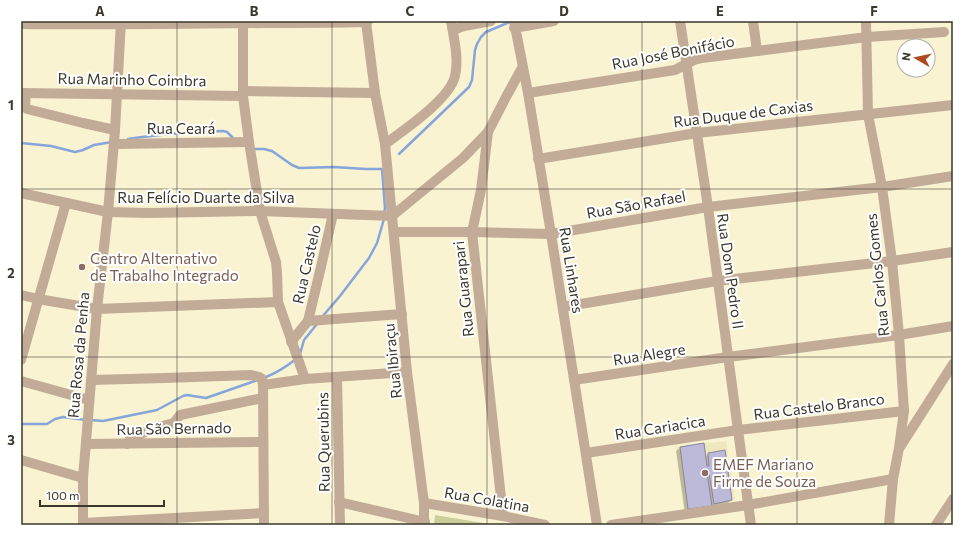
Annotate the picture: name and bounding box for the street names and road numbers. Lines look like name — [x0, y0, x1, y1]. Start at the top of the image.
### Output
street label: Rua José Bonifácio — [610, 31, 736, 73]
street label: Rua Marinho Coimbra — [57, 69, 207, 89]
street label: Rua Duque de Caxias — [672, 95, 814, 130]
street label: Rua Ceará — [147, 119, 215, 137]
street label: Rua São Rafael — [585, 186, 687, 222]
street label: Rua Felício Duarte da Silva — [117, 188, 295, 206]
street label: Rua Dom Pedro II — [714, 212, 748, 330]
street label: Rua Carlos Gomes — [862, 213, 892, 337]
street label: Rua Castelo — [288, 223, 324, 305]
street label: Rua Linhares — [556, 226, 588, 315]
street label: Rua Guarapari — [449, 240, 477, 338]
street label: Rua Rosa da Penha — [64, 291, 92, 419]
street label: Rua Ibiraçu — [379, 323, 405, 399]
street label: Rua Alegre — [612, 339, 686, 369]
street label: Rua Castelo Branco — [752, 389, 886, 423]
street label: Rua Querubins — [313, 392, 333, 492]
street label: Rua Cariacica — [613, 411, 707, 443]
street label: Rua São Bernado — [116, 418, 232, 438]
street label: Rua Colatina — [443, 483, 531, 515]

